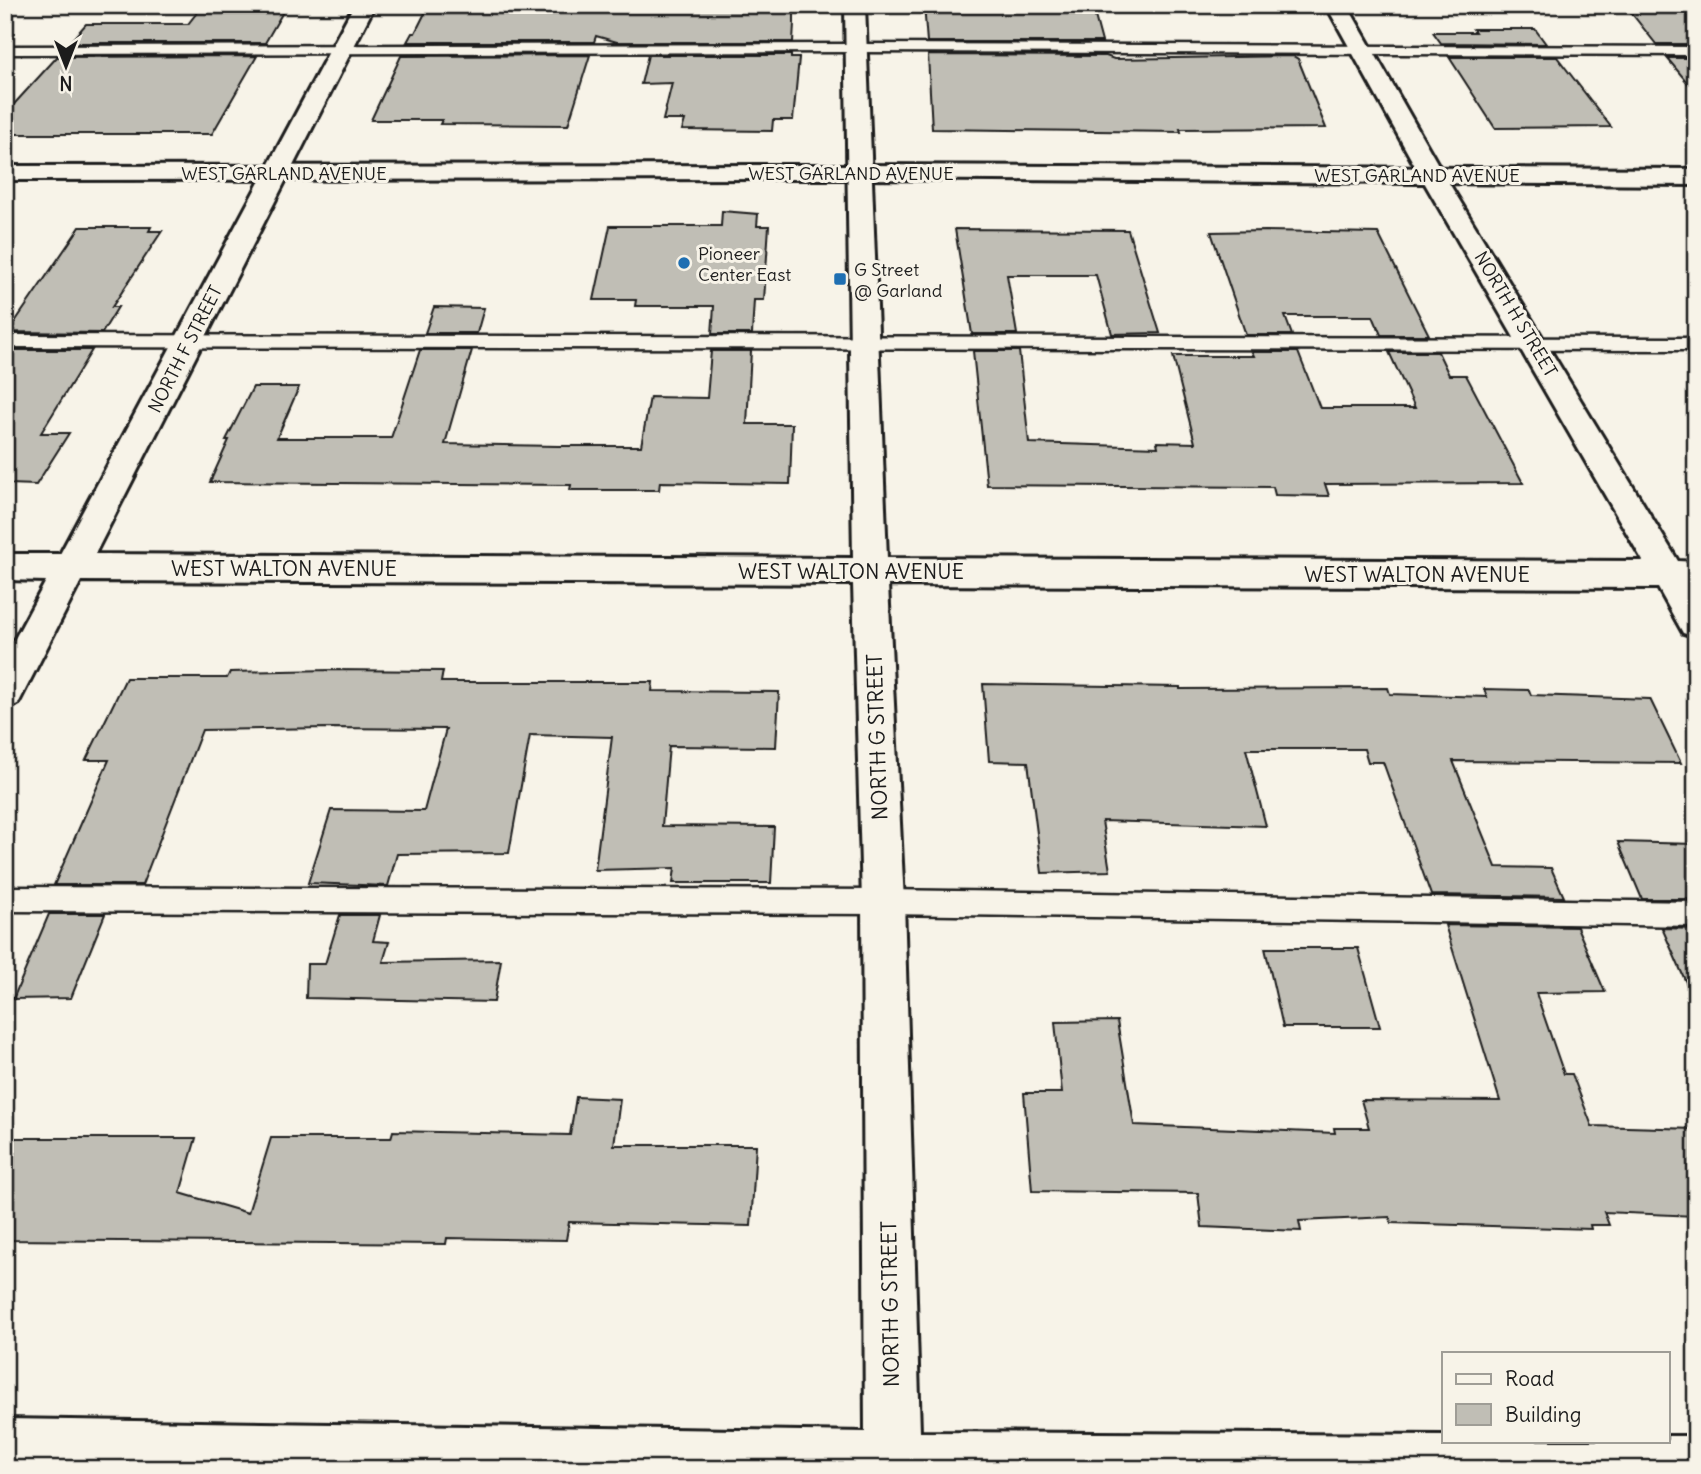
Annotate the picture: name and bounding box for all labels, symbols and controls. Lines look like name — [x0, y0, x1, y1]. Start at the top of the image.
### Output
north arrow — [32, 32, 102, 102]
text: N — [59, 71, 73, 95]
street label: WEST GARLAND AVENUE — [181, 162, 387, 185]
street label: WEST GARLAND AVENUE — [748, 162, 954, 185]
street label: WEST GARLAND AVENUE — [1314, 164, 1520, 187]
place label: Pioneer Center East — [698, 242, 791, 286]
street label: NORTH H STREET — [1469, 247, 1563, 381]
marker: Pioneer Center East — [676, 255, 692, 271]
place label: G Street @ Garland — [854, 258, 943, 302]
marker: G Street @ Garland — [832, 271, 848, 287]
street label: NORTH F STREET — [143, 281, 227, 417]
street label: WEST WALTON AVENUE — [171, 555, 397, 582]
street label: WEST WALTON AVENUE — [738, 558, 964, 585]
street label: WEST WALTON AVENUE — [1304, 561, 1530, 588]
street label: NORTH G STREET — [861, 653, 893, 821]
street label: NORTH G STREET — [875, 1221, 905, 1387]
legend — [1442, 1352, 1670, 1442]
text: Road — [1505, 1365, 1554, 1392]
text: Building — [1505, 1401, 1581, 1428]

